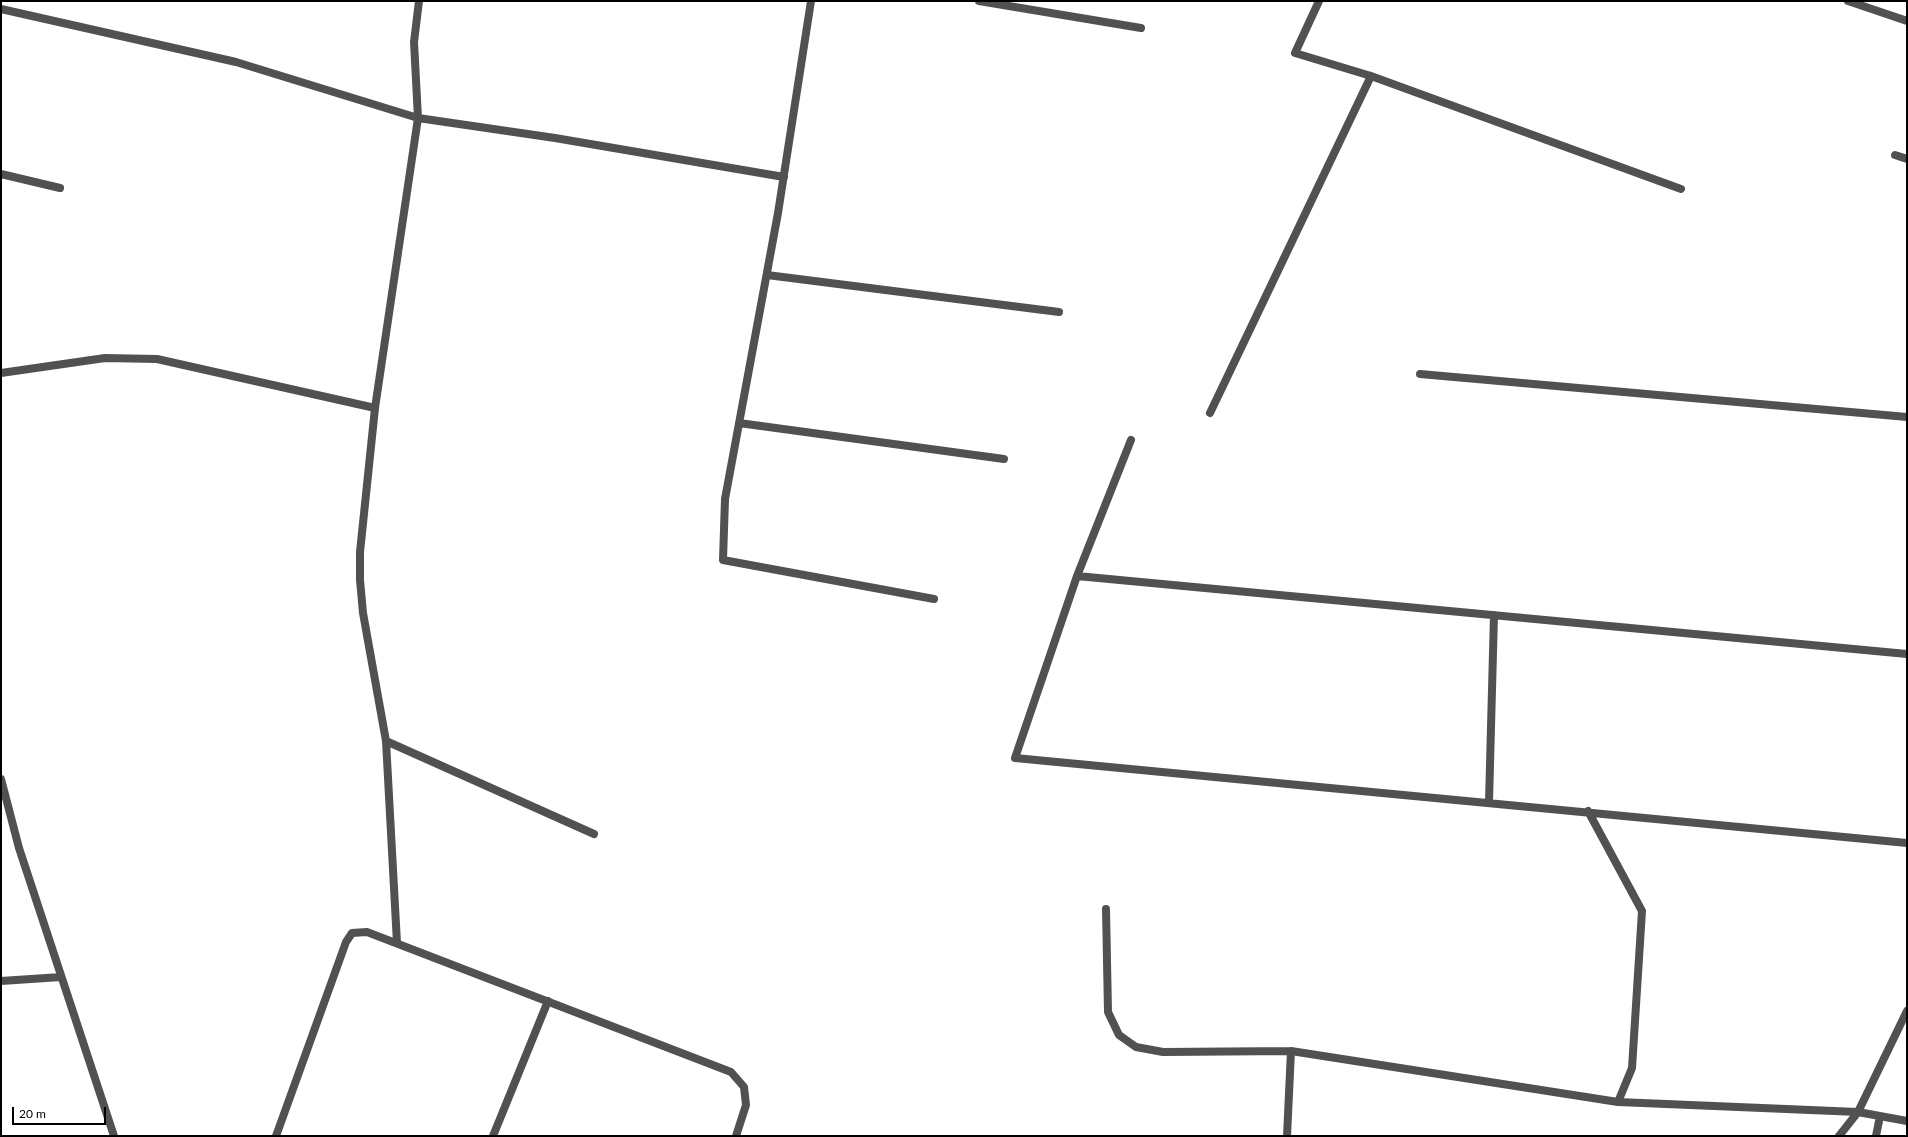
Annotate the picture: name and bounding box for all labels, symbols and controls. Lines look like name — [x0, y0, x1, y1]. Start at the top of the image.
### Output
scale bar — [14, 1099, 108, 1125]
text: 20 m — [19, 1106, 46, 1121]

